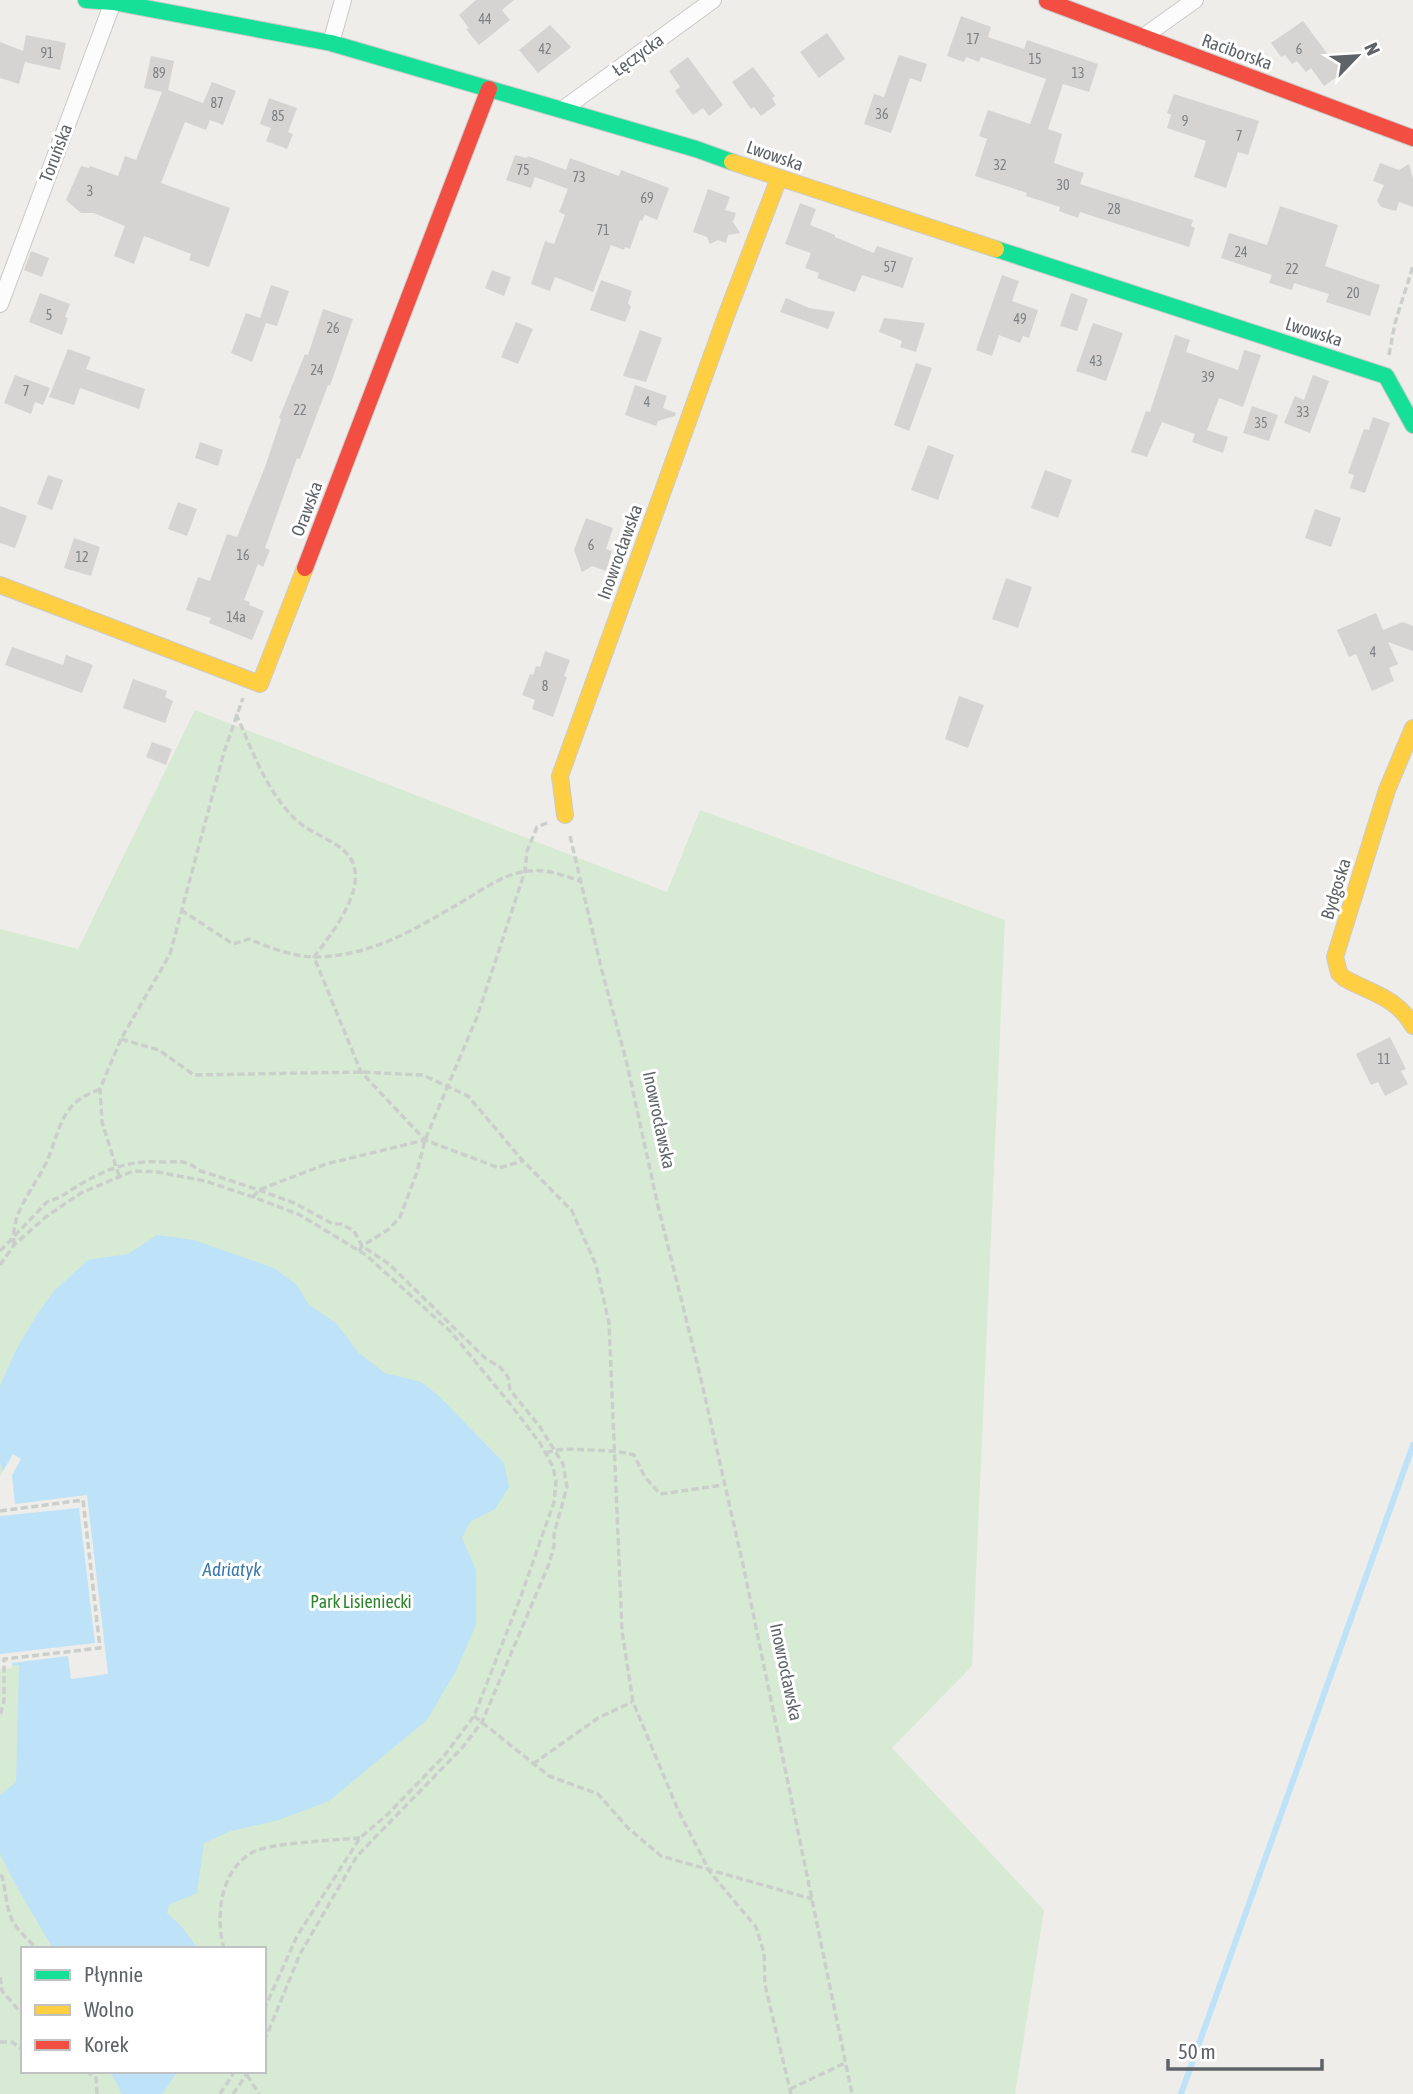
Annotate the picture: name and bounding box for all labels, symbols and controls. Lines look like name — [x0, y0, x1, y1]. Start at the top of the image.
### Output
house number: 44 — [478, 11, 492, 27]
north arrow — [1322, 21, 1392, 91]
street label: Łęczycka — [608, 29, 667, 80]
street label: Raciborska — [1199, 29, 1275, 74]
house number: 17 — [966, 31, 980, 47]
text: N — [1360, 39, 1385, 59]
house number: 42 — [538, 41, 552, 57]
house number: 6 — [1296, 41, 1303, 57]
house number: 91 — [40, 45, 54, 61]
house number: 15 — [1028, 51, 1042, 67]
house number: 89 — [152, 65, 166, 81]
house number: 13 — [1071, 65, 1085, 81]
house number: 87 — [210, 95, 224, 111]
house number: 36 — [875, 106, 889, 122]
house number: 85 — [271, 108, 285, 124]
house number: 9 — [1182, 113, 1188, 129]
street label: Toruńska — [35, 121, 76, 185]
house number: 7 — [1236, 128, 1242, 144]
street label: Lwowska — [744, 136, 806, 175]
house number: 32 — [993, 157, 1007, 173]
house number: 75 — [516, 162, 530, 178]
house number: 73 — [572, 169, 586, 185]
house number: 30 — [1056, 177, 1070, 193]
house number: 3 — [87, 183, 93, 199]
house number: 69 — [640, 190, 654, 206]
house number: 28 — [1107, 201, 1121, 217]
house number: 71 — [596, 222, 610, 238]
house number: 24 — [1234, 244, 1248, 260]
house number: 57 — [883, 259, 897, 275]
house number: 22 — [1285, 261, 1299, 277]
house number: 20 — [1346, 285, 1360, 301]
house number: 5 — [46, 307, 52, 323]
house number: 49 — [1013, 311, 1027, 327]
street label: Lwowska — [1283, 312, 1345, 351]
house number: 26 — [326, 320, 340, 336]
house number: 43 — [1089, 353, 1103, 369]
house number: 24 — [310, 362, 324, 378]
house number: 39 — [1201, 369, 1215, 385]
house number: 7 — [23, 383, 29, 399]
house number: 4 — [644, 394, 651, 410]
house number: 22 — [293, 402, 307, 418]
house number: 33 — [1296, 404, 1310, 420]
house number: 35 — [1254, 415, 1268, 431]
street label: Orawska — [286, 478, 327, 539]
street label: Inowrocławska — [593, 502, 646, 602]
house number: 6 — [588, 537, 595, 553]
house number: 16 — [236, 547, 250, 563]
house number: 12 — [75, 549, 89, 565]
house number: 14a — [226, 609, 246, 625]
house number: 4 — [1370, 644, 1377, 660]
house number: 8 — [542, 678, 549, 694]
street label: Bydgoska — [1316, 856, 1355, 922]
house number: 11 — [1377, 1051, 1391, 1067]
street label: Inowrocławska — [639, 1069, 680, 1171]
water label: Adriatyk — [202, 1558, 262, 1580]
park label: Park Lisieniecki — [310, 1591, 412, 1612]
street label: Inowrocławska — [766, 1621, 807, 1723]
legend — [21, 1947, 266, 2073]
text: Płynnie — [84, 1962, 143, 1986]
text: Wolno — [84, 1997, 134, 2021]
scale bar — [1168, 2028, 1322, 2072]
text: Korek — [84, 2032, 129, 2056]
text: 50 m — [1178, 2039, 1216, 2063]

